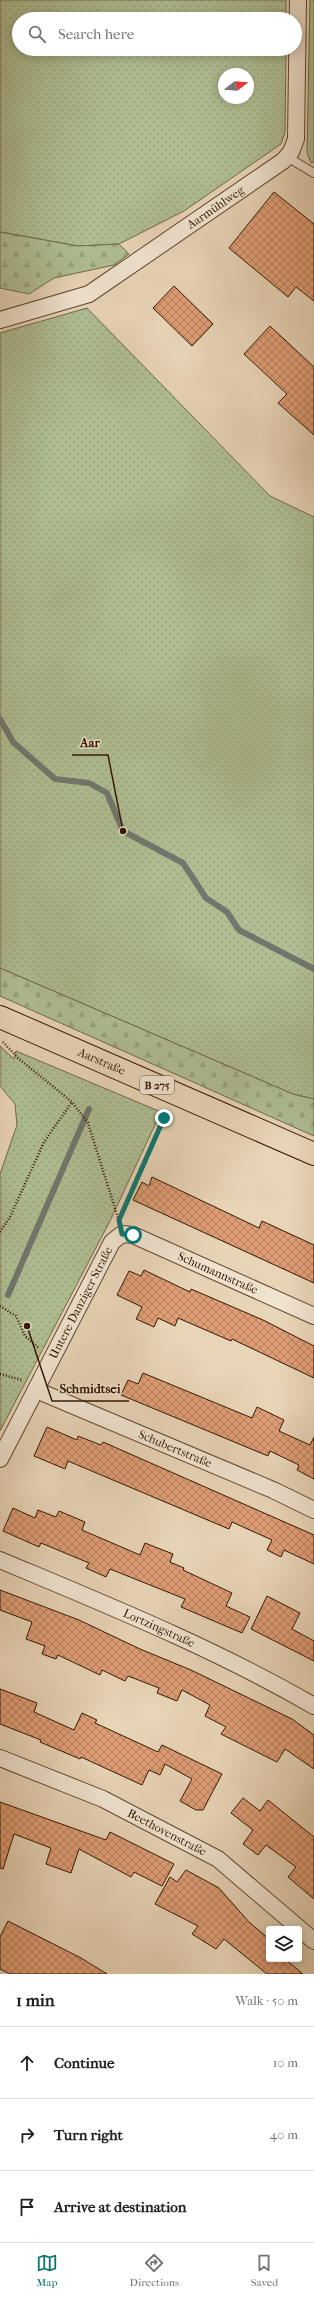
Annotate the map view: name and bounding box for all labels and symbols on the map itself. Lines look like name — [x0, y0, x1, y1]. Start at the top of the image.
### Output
north arrow — [218, 68, 254, 104]
street label: Aarmühlweg — [183, 183, 247, 232]
callout: Aar — [72, 730, 108, 755]
text: Aar — [79, 735, 100, 750]
street label: Aarstraße — [75, 1044, 128, 1078]
road number: B 275 — [140, 1076, 174, 1094]
route end — [155, 1109, 173, 1127]
route start — [124, 1226, 142, 1244]
street label: Untere Danziger Straße — [46, 1244, 115, 1361]
street label: Schumannstraße — [176, 1249, 260, 1297]
callout: Schmidtsei — [52, 1376, 129, 1401]
text: Schmidtsei — [59, 1381, 121, 1396]
street label: Schubertstraße — [136, 1427, 214, 1470]
street label: Lortzingstraße — [121, 1606, 197, 1650]
street label: Beethovenstraße — [125, 1806, 209, 1859]

